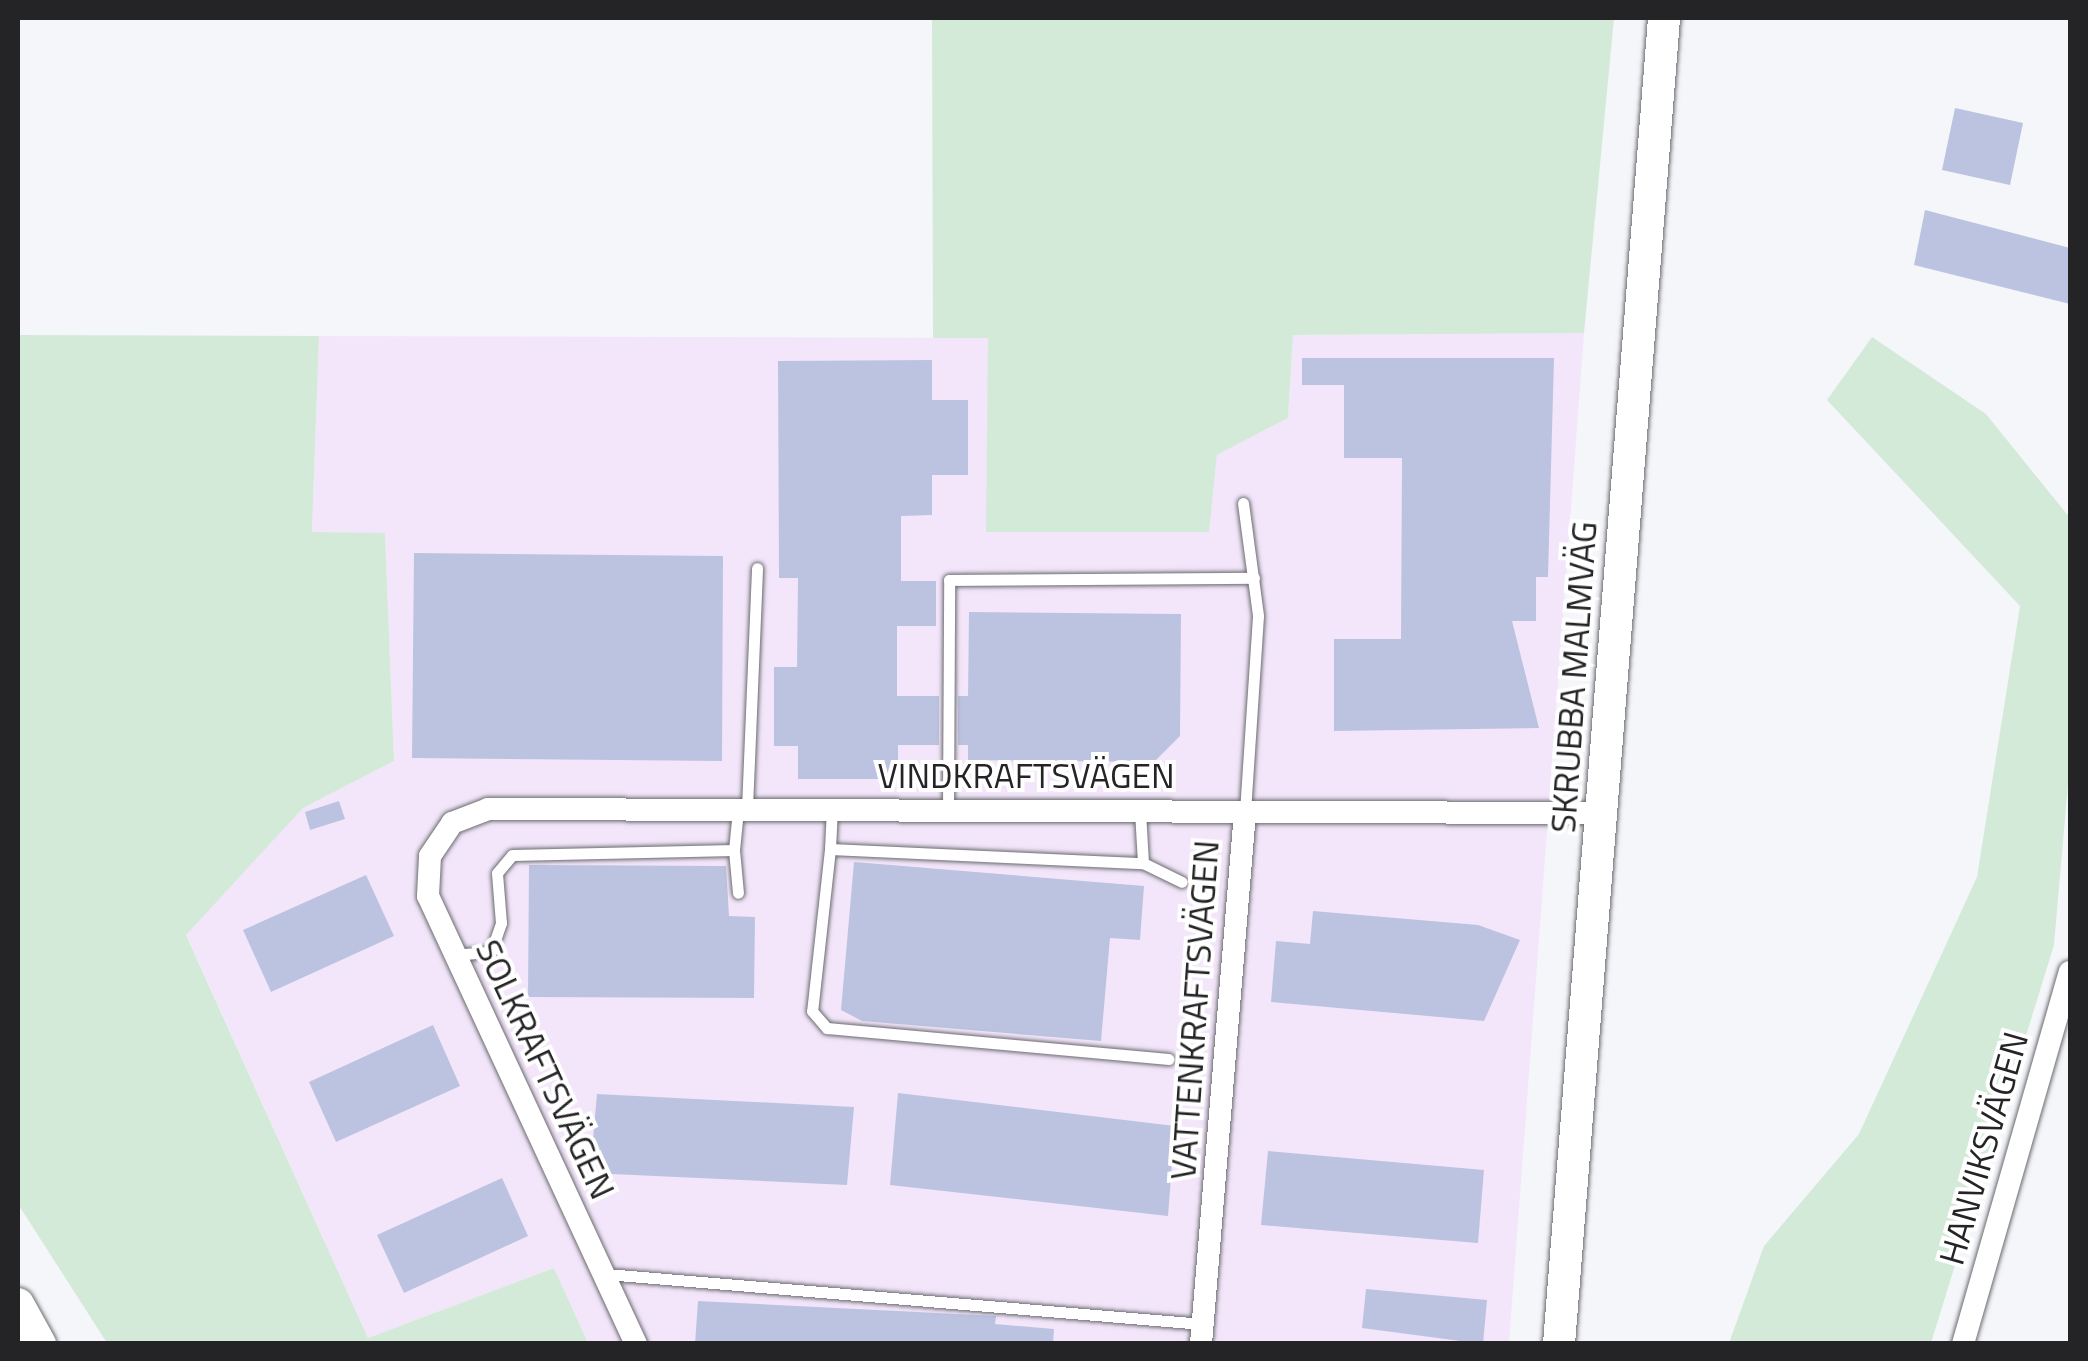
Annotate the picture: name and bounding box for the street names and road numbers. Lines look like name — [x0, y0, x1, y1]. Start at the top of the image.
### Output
street label: SKRUBBA MALMVÄG — [1541, 520, 1605, 834]
street label: VINDKRAFTSVÄGEN — [877, 754, 1175, 796]
street label: VATTENKRAFTSVÄGEN — [1161, 839, 1227, 1181]
street label: SOLKRAFTSVÄGEN — [468, 933, 624, 1205]
street label: HANVIKSVÄGEN — [1930, 1027, 2036, 1269]

